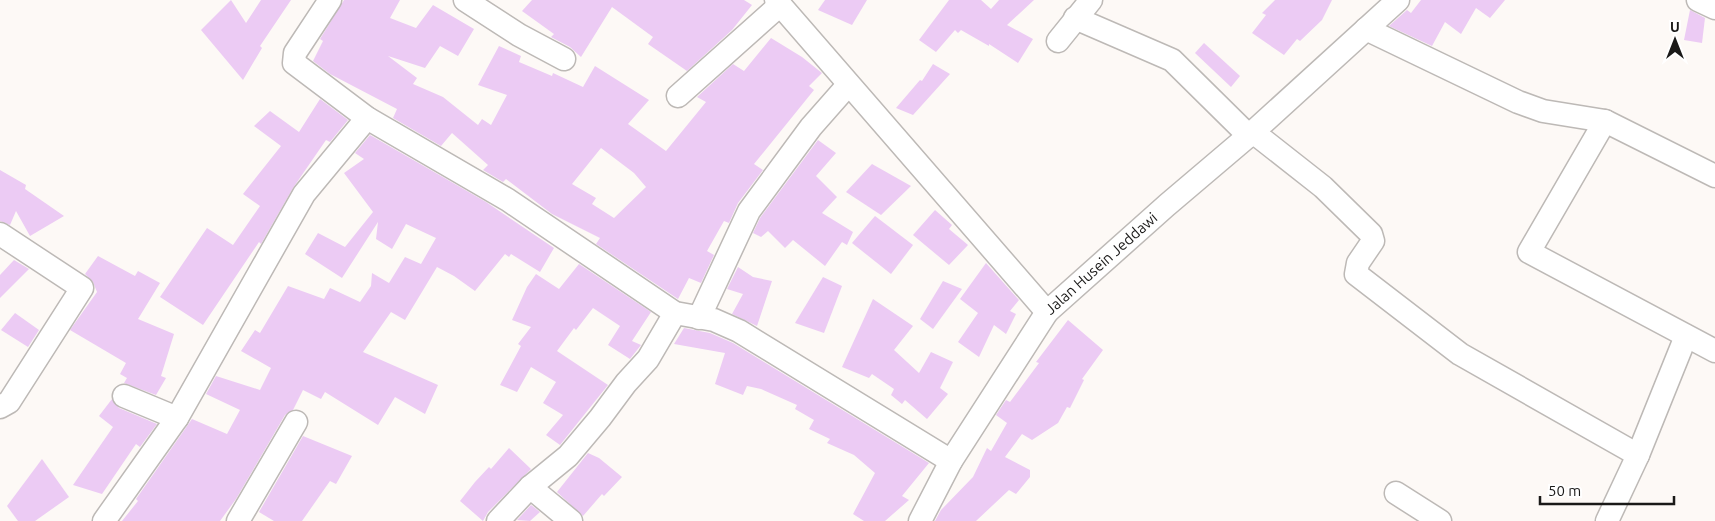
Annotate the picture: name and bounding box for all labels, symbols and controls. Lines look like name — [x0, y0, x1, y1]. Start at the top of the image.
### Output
north arrow — [1650, 15, 1700, 65]
text: U — [1670, 19, 1680, 35]
street label: Jalan Husein Jeddawi — [1041, 209, 1161, 318]
scale bar — [1540, 474, 1674, 506]
text: 50 m — [1548, 482, 1581, 499]

